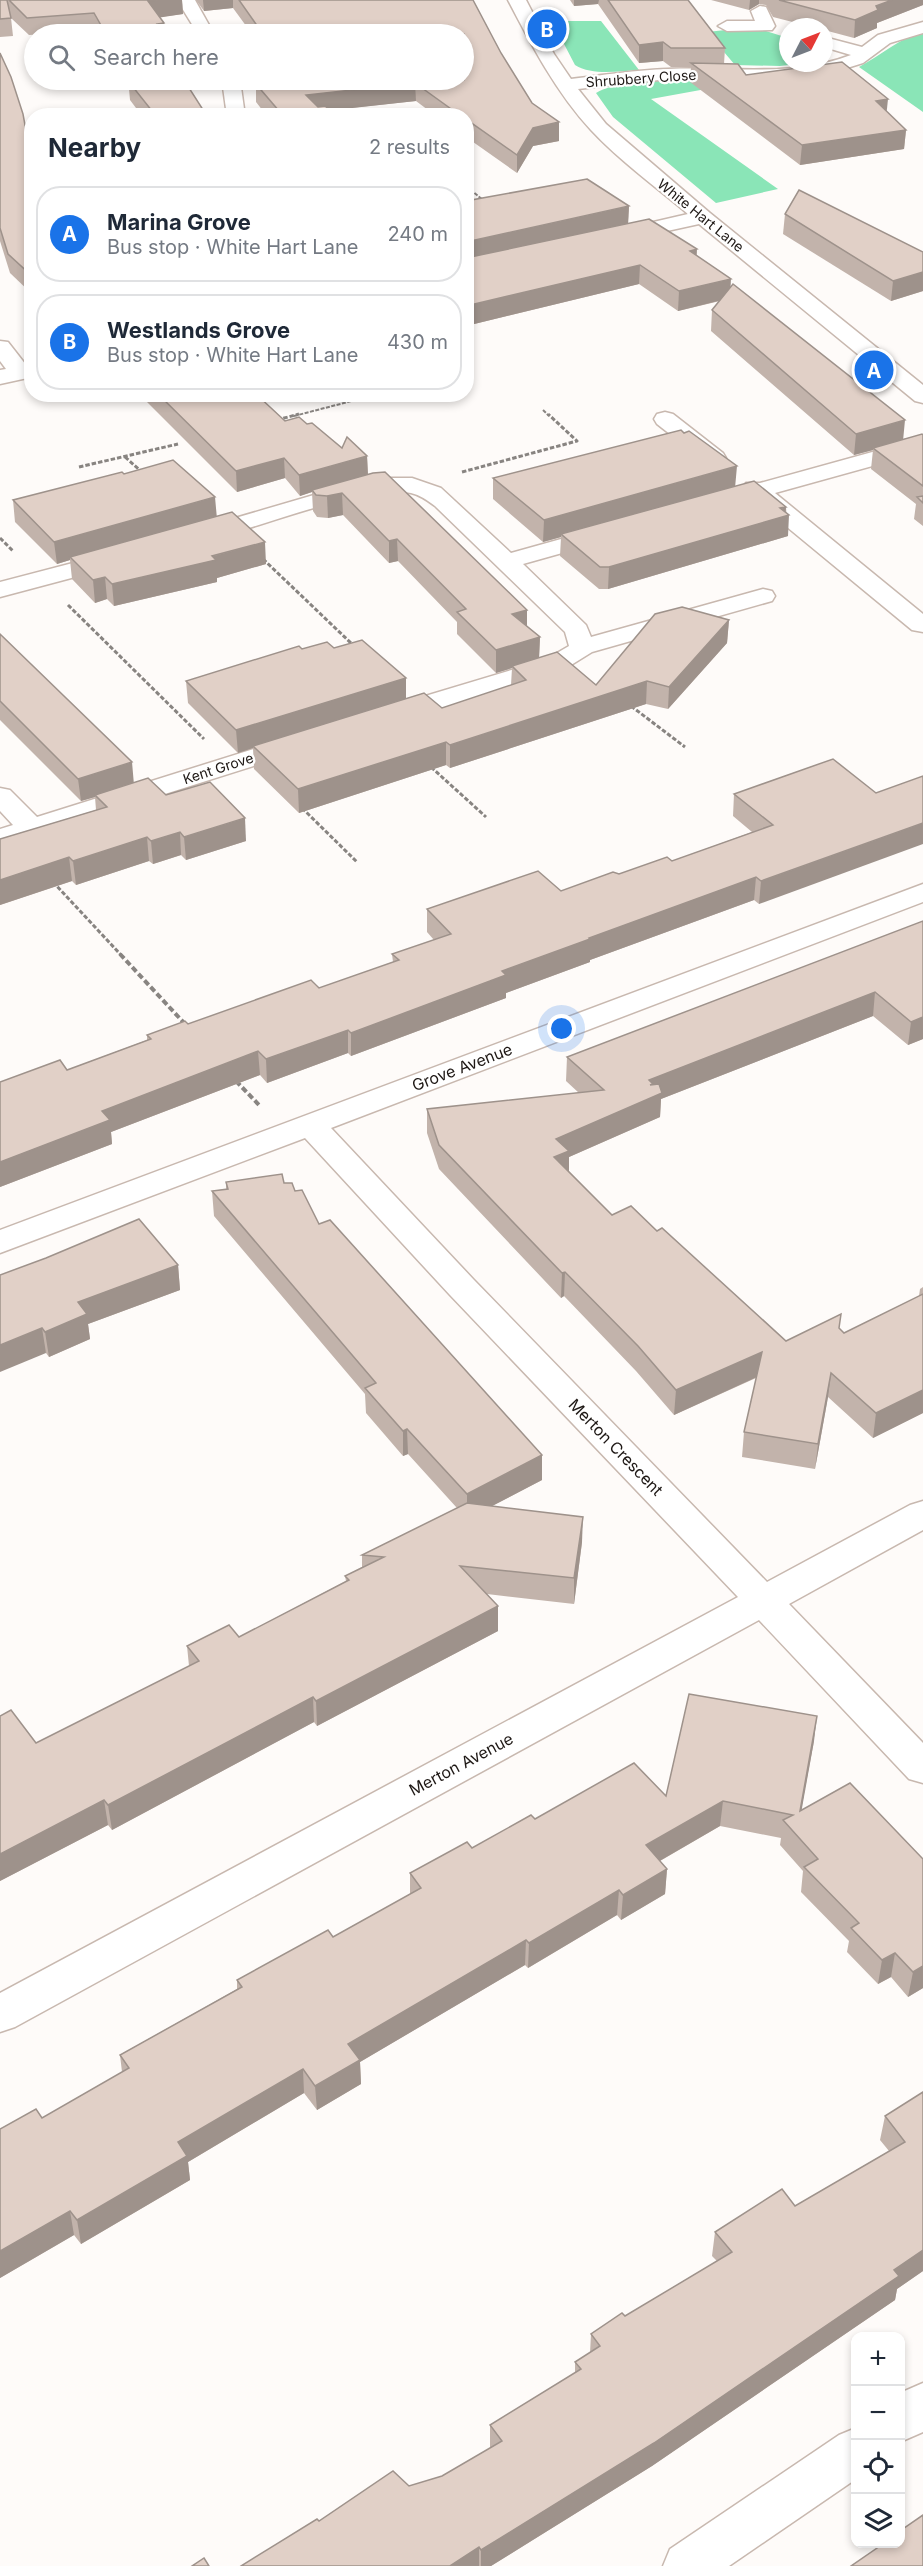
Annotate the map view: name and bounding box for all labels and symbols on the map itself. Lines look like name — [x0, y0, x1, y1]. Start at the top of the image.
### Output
pin: B — [528, 6, 566, 51]
north arrow — [779, 18, 833, 72]
street label: Shrubbery Close — [585, 66, 697, 90]
street label: White Hart Lane — [654, 175, 748, 255]
pin: A — [854, 348, 894, 392]
street label: Kent Grove — [181, 749, 255, 787]
your location — [547, 1014, 576, 1043]
street label: Grove Avenue — [409, 1039, 515, 1095]
street label: Merton Crescent — [565, 1394, 667, 1500]
street label: Merton Avenue — [406, 1728, 516, 1800]

